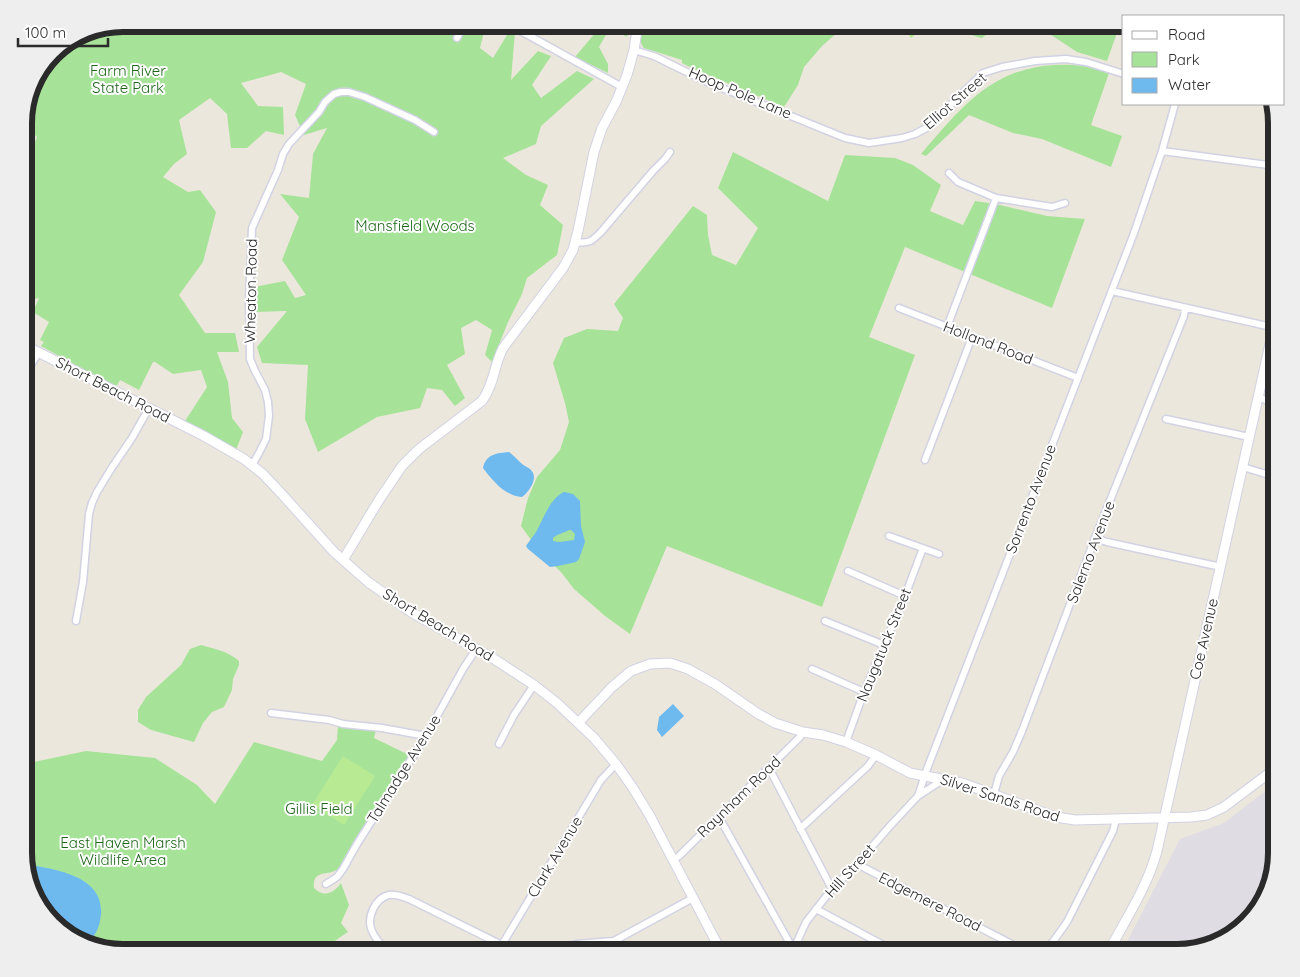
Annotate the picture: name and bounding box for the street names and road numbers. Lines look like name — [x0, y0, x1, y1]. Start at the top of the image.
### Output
street label: Hoop Pole Lane — [686, 62, 795, 123]
street label: Elliot Street — [919, 68, 990, 133]
street label: Wheaton Road — [240, 238, 261, 343]
street label: Holland Road — [940, 317, 1036, 368]
street label: Short Beach Road — [53, 352, 174, 427]
street label: Sorrento Avenue — [1001, 442, 1060, 556]
street label: Salerno Avenue — [1062, 498, 1119, 606]
street label: Short Beach Road — [379, 584, 497, 665]
street label: Naugatuck Street — [852, 585, 915, 705]
street label: Coe Avenue — [1185, 596, 1222, 681]
street label: Talmadge Avenue — [362, 711, 445, 827]
street label: Raynham Road — [693, 752, 784, 841]
street label: Silver Sands Road — [938, 769, 1062, 826]
street label: Clark Avenue — [523, 813, 586, 901]
street label: Hill Street — [820, 840, 879, 902]
street label: Edgemere Road — [876, 868, 985, 936]

